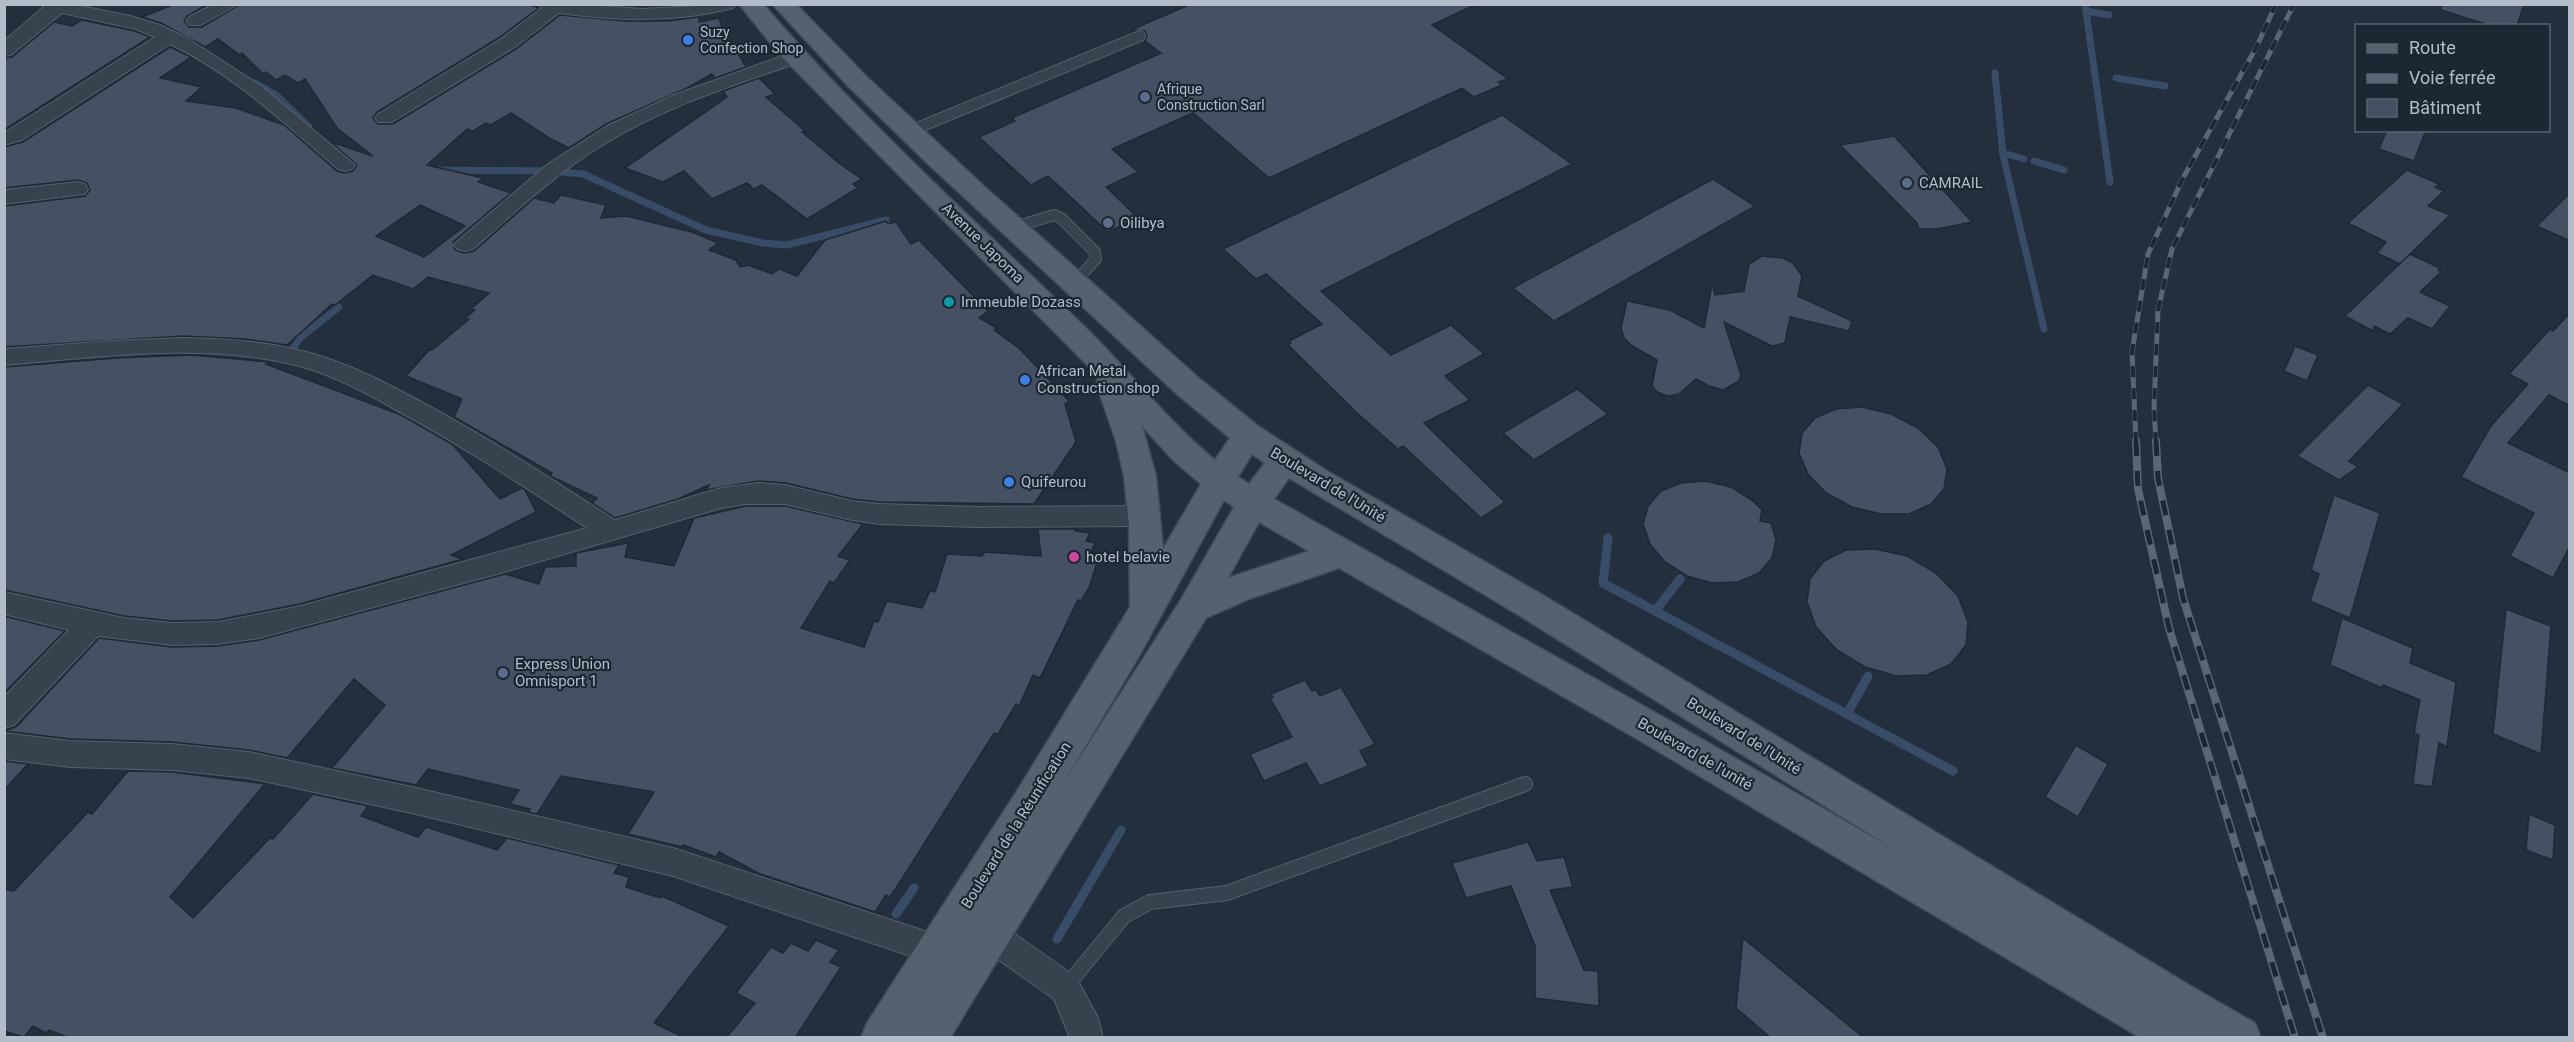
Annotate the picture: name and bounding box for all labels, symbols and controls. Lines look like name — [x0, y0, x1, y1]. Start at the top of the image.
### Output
place label: Suzy Confection Shop — [700, 24, 803, 56]
legend — [2355, 24, 2550, 132]
marker: Suzy Confection Shop — [681, 33, 695, 47]
text: Route — [2409, 37, 2456, 58]
text: Voie ferrée — [2409, 67, 2495, 88]
place label: Afrique Construction Sarl — [1157, 81, 1265, 113]
marker: Afrique Construction Sarl — [1138, 90, 1152, 104]
text: Bâtiment — [2409, 97, 2482, 118]
place label: CAMRAIL — [1919, 174, 1983, 192]
marker: CAMRAIL — [1900, 176, 1914, 190]
street label: Avenue Japoma — [938, 199, 1028, 287]
place label: Oilibya — [1120, 214, 1165, 232]
marker: Oilibya — [1101, 216, 1115, 230]
place label: Immeuble Dozass — [961, 293, 1081, 311]
marker: Immeuble Dozass — [942, 295, 956, 309]
place label: African Metal Construction shop — [1037, 362, 1160, 397]
marker: African Metal Construction shop — [1018, 373, 1032, 387]
street label: Boulevard de l'Unité — [1267, 444, 1389, 526]
place label: Quifeurou — [1021, 473, 1086, 491]
marker: Quifeurou — [1002, 475, 1016, 489]
place label: hotel belavie — [1086, 548, 1170, 566]
marker: hotel belavie — [1067, 550, 1081, 564]
place label: Express Union Omnisport 1 — [515, 655, 610, 690]
marker: Express Union Omnisport 1 — [496, 666, 510, 680]
street label: Boulevard de l'Unité — [1684, 694, 1804, 778]
street label: Boulevard de l'unité — [1634, 714, 1756, 794]
street label: Boulevard de la Réunification — [957, 738, 1075, 912]

